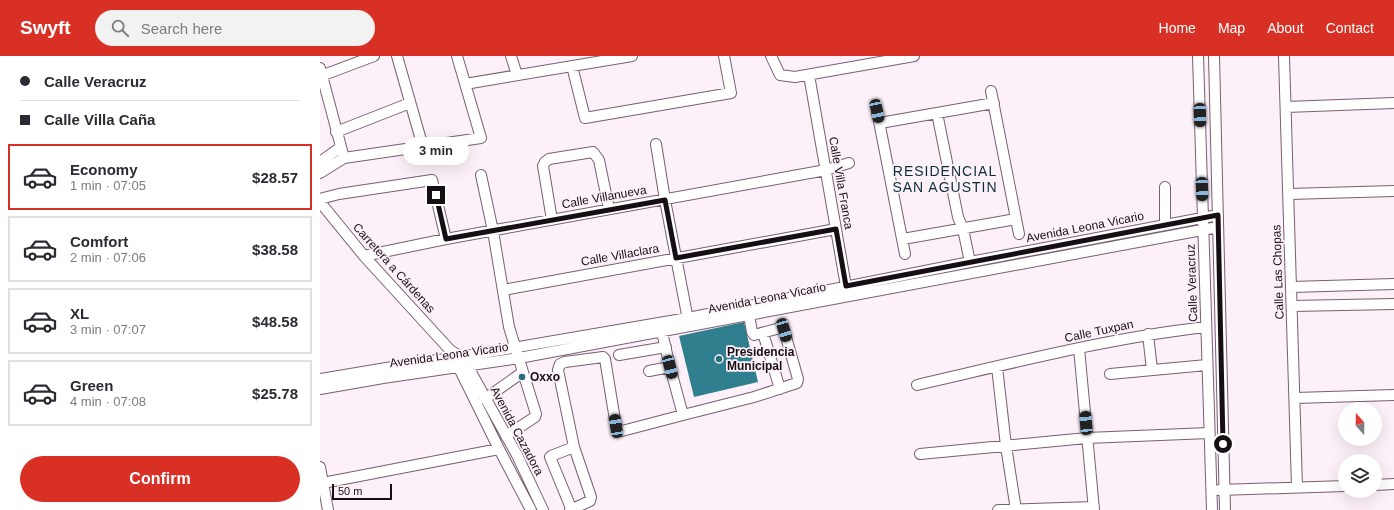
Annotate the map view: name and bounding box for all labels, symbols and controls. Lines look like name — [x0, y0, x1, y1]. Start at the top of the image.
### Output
search box — [95, 10, 375, 46]
text: Swyft — [20, 17, 71, 38]
icon: search — [109, 17, 131, 39]
text: Search here — [141, 20, 222, 37]
text: Home — [1159, 20, 1196, 36]
text: Map — [1218, 20, 1245, 36]
text: About — [1267, 20, 1304, 36]
text: Contact — [1326, 20, 1374, 36]
text: Calle Veracruz — [44, 73, 147, 90]
car — [869, 98, 885, 124]
car — [1194, 103, 1206, 127]
text: Calle Villa Caña — [44, 111, 155, 128]
street label: Calle Villa Franca — [826, 136, 856, 231]
callout: 3 min — [403, 137, 469, 165]
text: 3 min — [419, 143, 453, 158]
icon: car — [22, 159, 58, 195]
text: Economy — [70, 161, 138, 178]
district label: RESIDENCIAL SAN AGUSTIN — [892, 163, 998, 195]
text: $28.57 — [252, 169, 298, 186]
car — [1196, 177, 1208, 201]
text: 1 min · 07:05 — [70, 178, 146, 193]
street label: Calle Villanueva — [561, 183, 648, 211]
route end — [427, 186, 445, 204]
street label: Avenida Leona Vicario — [1025, 209, 1145, 245]
street label: Carretera a Cárdenas — [350, 220, 438, 316]
street label: Calle Las Chopas — [1269, 224, 1287, 320]
icon: car — [22, 231, 58, 267]
text: Comfort — [70, 233, 128, 250]
text: $38.58 — [252, 241, 298, 258]
street label: Calle Villaclara — [580, 241, 661, 269]
street label: Calle Veracruz — [1184, 244, 1200, 322]
text: 2 min · 07:06 — [70, 250, 146, 265]
street label: Avenida Leona Vicario — [707, 280, 827, 316]
icon: car — [22, 303, 58, 339]
text: XL — [70, 305, 89, 322]
text: $48.58 — [252, 313, 298, 330]
car — [775, 317, 793, 343]
street label: Calle Tuxpan — [1063, 317, 1135, 345]
text: 3 min · 07:07 — [70, 322, 146, 337]
street label: Avenida Leona Vicario — [389, 340, 510, 370]
place label: Presidencia Municipal — [727, 345, 795, 373]
car — [661, 354, 679, 380]
marker: Presidencia Municipal — [714, 354, 724, 364]
place label: Oxxo — [530, 370, 560, 384]
marker: Oxxo — [517, 372, 527, 382]
icon: car — [22, 375, 58, 411]
text: Green — [70, 377, 113, 394]
street label: Avenida Cazadora — [488, 384, 546, 478]
text: $25.78 — [252, 385, 298, 402]
text: 4 min · 07:08 — [70, 394, 146, 409]
north arrow — [1338, 402, 1382, 446]
map controls — [1338, 402, 1382, 498]
car — [1079, 411, 1093, 435]
car — [608, 413, 624, 439]
route start — [1214, 435, 1232, 453]
button: layers — [1338, 454, 1382, 498]
button: Confirm — [20, 456, 300, 502]
scale bar — [332, 482, 392, 501]
text: 50 m — [338, 485, 362, 497]

